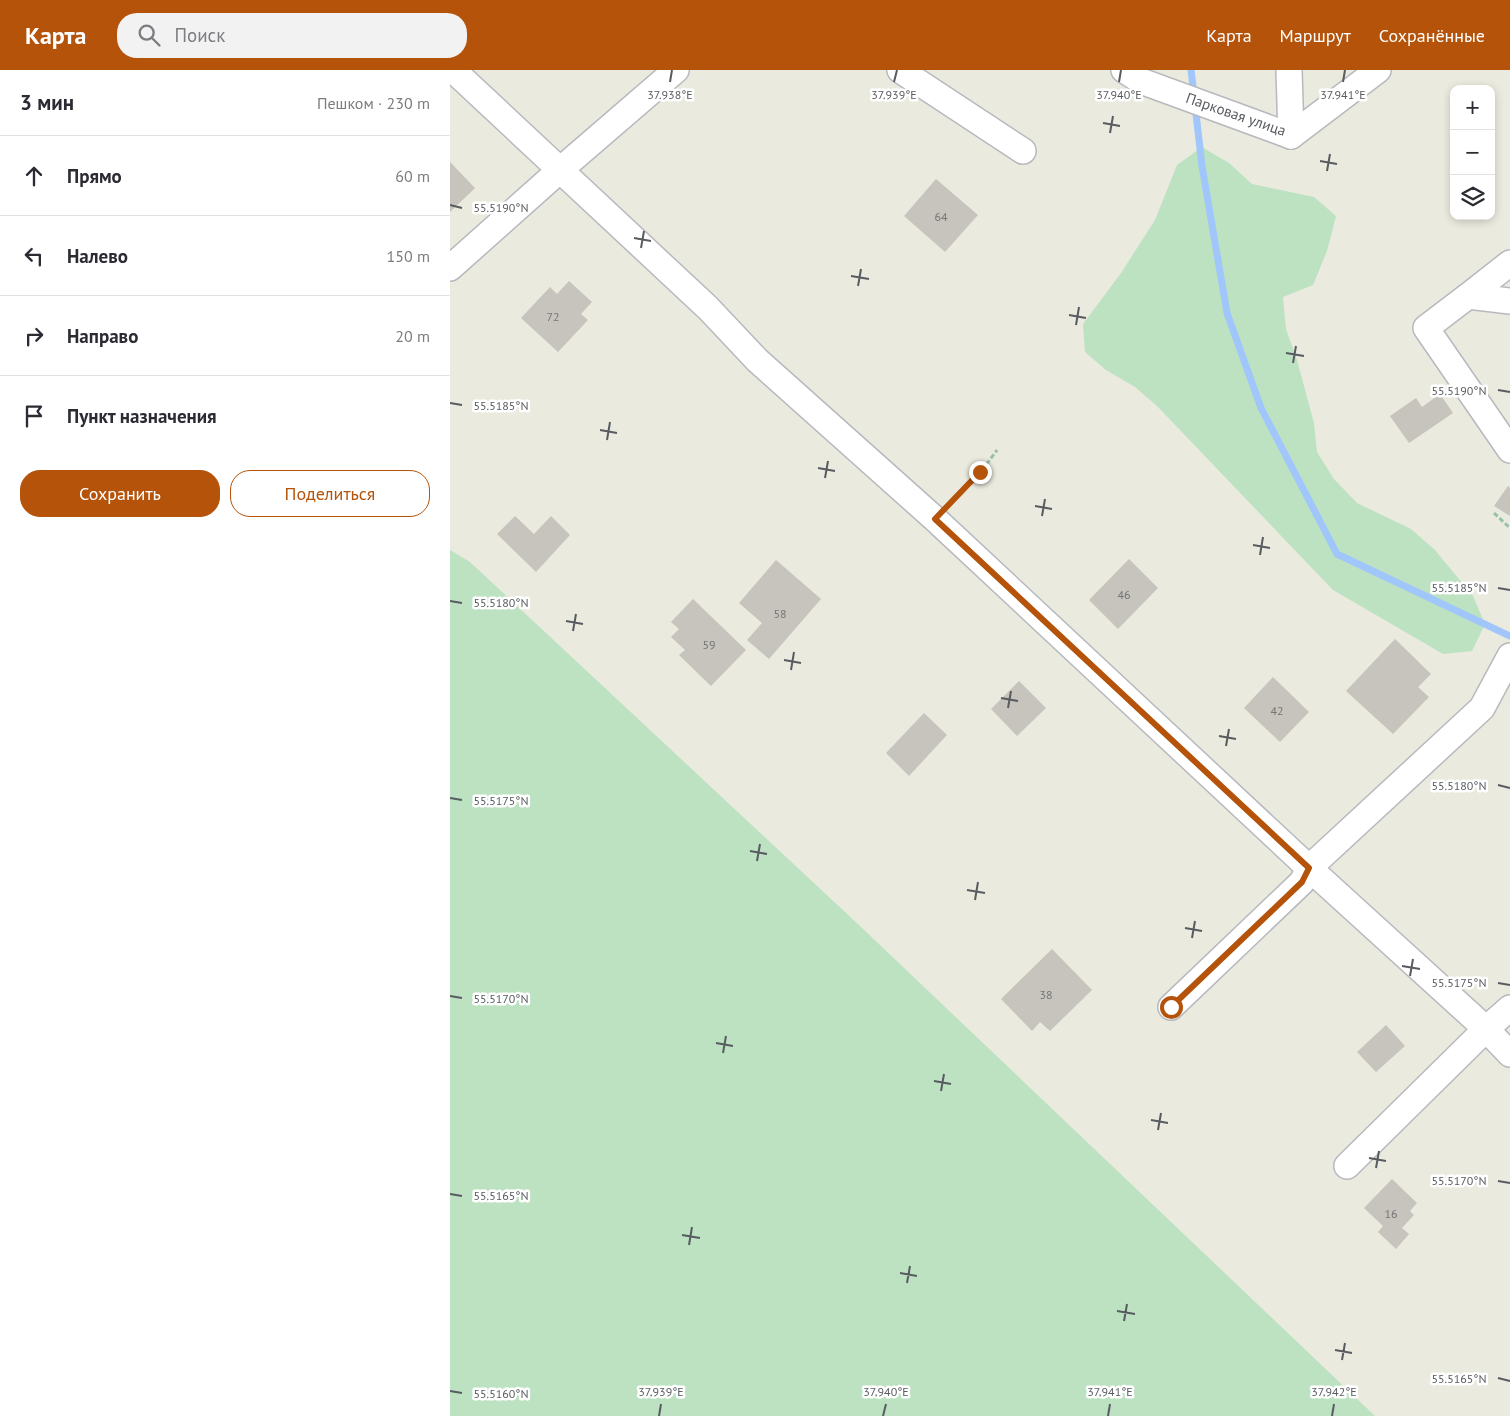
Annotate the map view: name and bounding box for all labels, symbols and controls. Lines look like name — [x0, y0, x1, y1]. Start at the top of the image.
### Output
search box — [117, 13, 467, 58]
text: Карта — [25, 20, 87, 51]
icon: search — [135, 21, 163, 49]
text: Поиск — [175, 23, 225, 47]
text: Карта — [1206, 24, 1252, 47]
text: Маршрут — [1280, 24, 1351, 47]
text: Сохранённые — [1379, 24, 1485, 47]
map controls — [1450, 85, 1495, 220]
button: + — [1450, 85, 1495, 130]
text: 37.938°E — [647, 87, 693, 102]
text: 37.939°E — [871, 87, 917, 102]
text: 37.940°E — [1096, 87, 1142, 102]
text: 37.941°E — [1320, 87, 1366, 102]
street label: Парковая улица — [1183, 88, 1289, 140]
text: 3 мин — [20, 89, 74, 116]
text: Пешком · 230 m — [317, 93, 430, 113]
button: − — [1450, 130, 1495, 175]
icon: ahead — [20, 162, 48, 190]
text: Прямо — [67, 164, 122, 188]
text: 60 m — [395, 166, 430, 186]
button: layers — [1450, 175, 1495, 220]
text: 55.5190°N — [474, 200, 528, 215]
house number: 64 — [934, 209, 948, 224]
icon: left — [20, 242, 48, 270]
text: Налево — [67, 244, 128, 268]
text: 150 m — [387, 246, 430, 266]
house number: 72 — [546, 309, 560, 324]
icon: right — [20, 322, 48, 350]
text: Направо — [67, 324, 138, 348]
text: 20 m — [395, 326, 430, 346]
text: 55.5190°N — [1432, 383, 1486, 398]
text: 55.5185°N — [474, 398, 528, 413]
icon: arrive — [20, 402, 48, 430]
text: Пункт назначения — [67, 404, 217, 428]
route end — [969, 461, 992, 484]
button: Сохранить — [20, 470, 220, 517]
button: Поделиться — [230, 470, 430, 517]
text: 55.5185°N — [1432, 580, 1486, 595]
house number: 46 — [1117, 587, 1131, 602]
text: 55.5180°N — [474, 595, 528, 610]
house number: 58 — [773, 606, 787, 621]
house number: 59 — [702, 637, 716, 652]
house number: 42 — [1270, 703, 1284, 718]
text: 55.5180°N — [1432, 778, 1486, 793]
text: 55.5175°N — [474, 793, 528, 808]
text: 55.5175°N — [1432, 975, 1486, 990]
house number: 38 — [1039, 987, 1053, 1002]
text: 55.5170°N — [474, 991, 528, 1006]
route start — [1160, 996, 1183, 1019]
text: 55.5170°N — [1432, 1173, 1486, 1188]
text: 55.5165°N — [474, 1188, 528, 1203]
house number: 16 — [1384, 1206, 1398, 1221]
text: 55.5165°N — [1432, 1371, 1486, 1386]
text: 37.939°E — [638, 1384, 684, 1399]
text: 37.940°E — [863, 1384, 909, 1399]
text: 37.941°E — [1087, 1384, 1133, 1399]
text: 37.942°E — [1311, 1384, 1357, 1399]
text: 55.5160°N — [474, 1386, 528, 1401]

